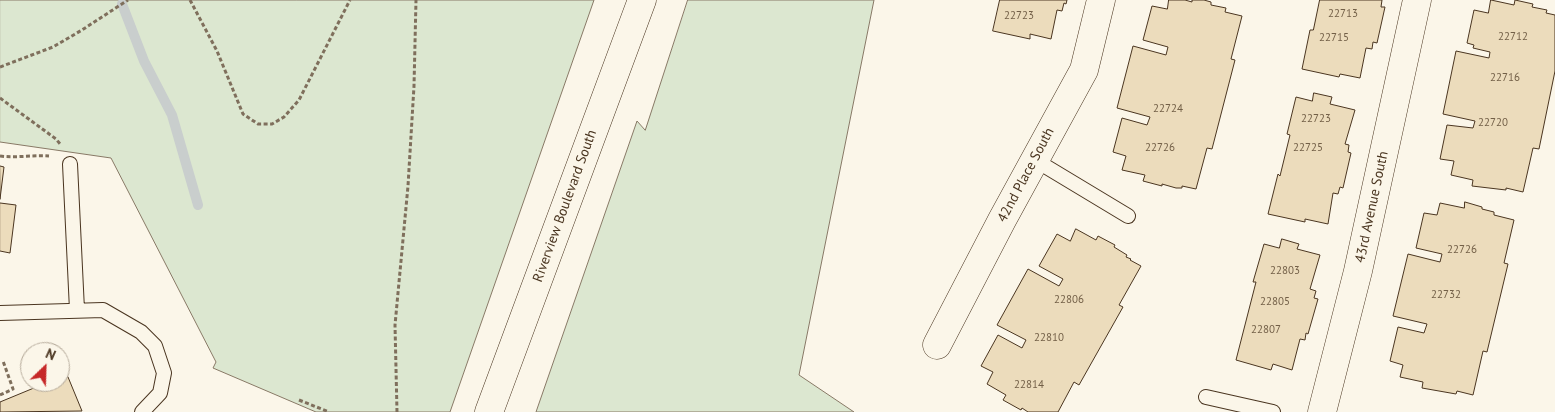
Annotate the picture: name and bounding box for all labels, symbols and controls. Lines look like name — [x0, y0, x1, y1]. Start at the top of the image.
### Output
house number: 22713 — [1328, 7, 1358, 21]
house number: 22723 — [1004, 9, 1034, 23]
house number: 22712 — [1498, 30, 1528, 44]
house number: 22715 — [1319, 31, 1349, 45]
house number: 22716 — [1490, 71, 1520, 85]
house number: 22724 — [1153, 102, 1183, 116]
house number: 22723 — [1301, 112, 1331, 126]
house number: 22720 — [1478, 116, 1508, 130]
street label: 42nd Place South — [994, 125, 1058, 225]
street label: Riverview Boulevard South — [530, 128, 600, 284]
house number: 22726 — [1145, 141, 1175, 155]
house number: 22725 — [1293, 141, 1323, 155]
street label: 43rd Avenue South — [1352, 150, 1392, 264]
house number: 22726 — [1447, 243, 1477, 257]
house number: 22803 — [1270, 264, 1300, 278]
house number: 22732 — [1431, 288, 1461, 302]
house number: 22806 — [1054, 293, 1084, 307]
house number: 22805 — [1260, 295, 1290, 309]
house number: 22807 — [1251, 323, 1281, 337]
house number: 22810 — [1034, 331, 1064, 345]
north arrow — [20, 342, 70, 392]
text: N — [43, 344, 59, 364]
house number: 22814 — [1014, 378, 1044, 392]

